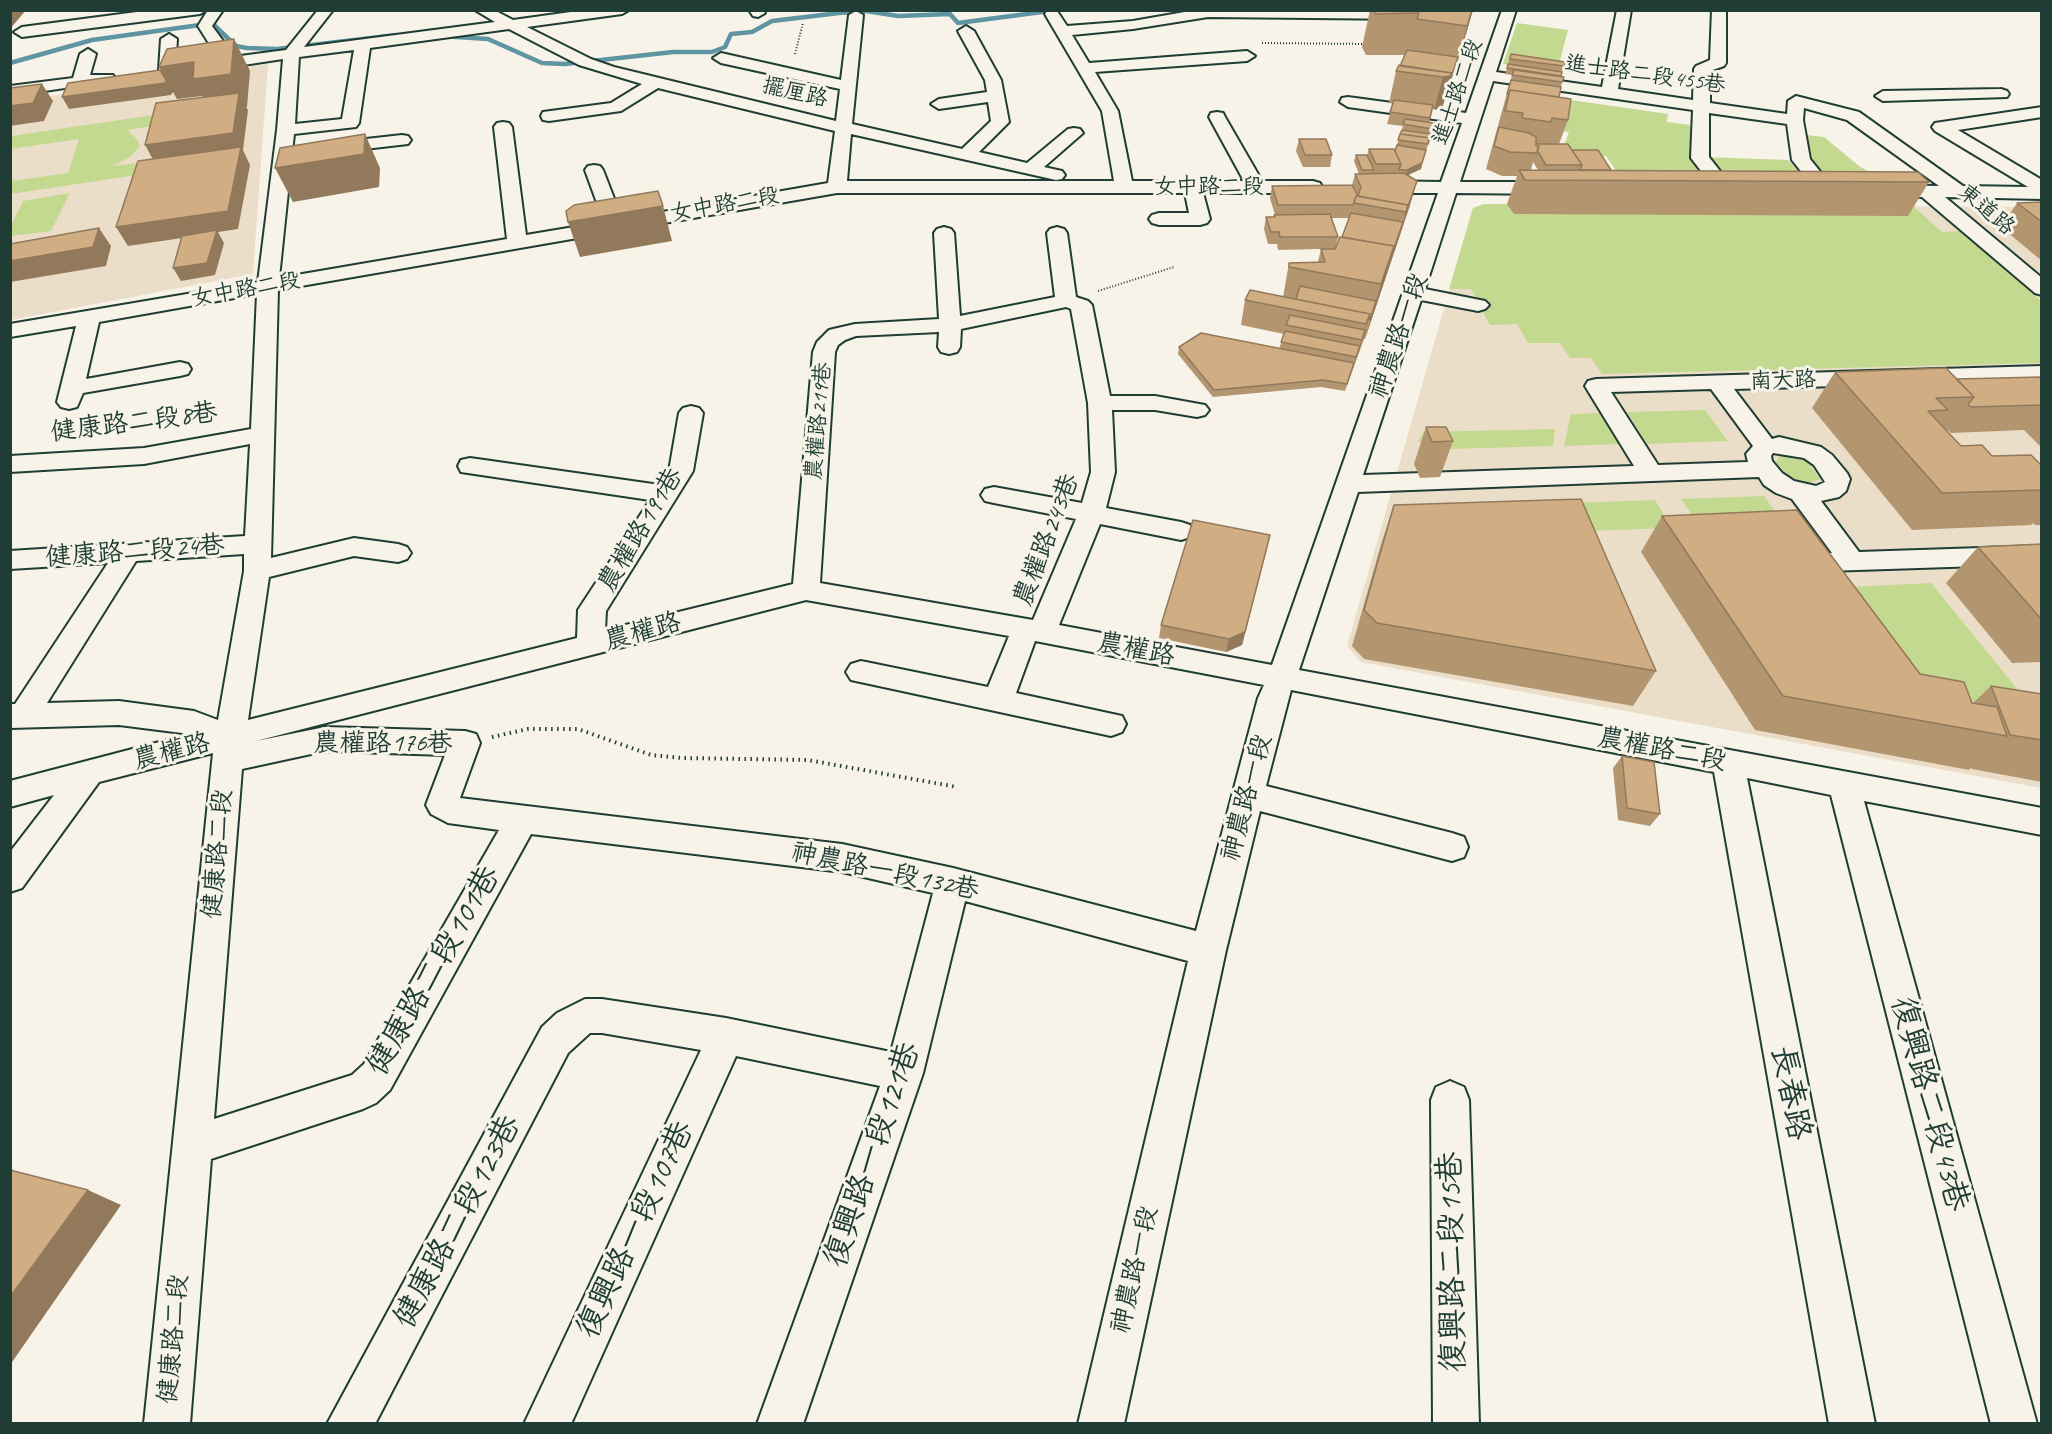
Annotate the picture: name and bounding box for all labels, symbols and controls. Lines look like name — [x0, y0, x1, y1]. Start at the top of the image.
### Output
street label: 進士路二段 — [1428, 36, 1488, 148]
street label: 進士路二段455巷 — [1563, 51, 1727, 99]
street label: 擺厘路 — [760, 73, 830, 113]
street label: 女中路二段 — [1154, 174, 1264, 200]
street label: 東道路 — [1952, 179, 2020, 241]
street label: 女中路二段 — [669, 182, 781, 228]
street label: 女中路二段 — [190, 267, 302, 313]
street label: 神農路一段 — [1363, 269, 1435, 403]
street label: 農權路219巷 — [801, 361, 837, 481]
street label: 南大路 — [1750, 367, 1816, 395]
street label: 健康路二段8巷 — [49, 397, 219, 449]
street label: 農權路191巷 — [592, 462, 690, 598]
street label: 農權路243巷 — [1008, 469, 1086, 611]
street label: 健康路二段24巷 — [44, 530, 226, 574]
street label: 農權路 — [601, 607, 685, 657]
street label: 農權路 — [1095, 627, 1177, 673]
street label: 農權路二段 — [1595, 722, 1729, 778]
street label: 農權路 — [130, 727, 214, 777]
street label: 農權路176巷 — [313, 728, 453, 760]
street label: 神農路一段 — [1215, 731, 1279, 865]
street label: 健康路二段 — [197, 788, 239, 920]
street label: 神農路一段132巷 — [788, 837, 982, 907]
street label: 健康路二段101巷 — [359, 860, 509, 1082]
street label: 復興路二段43巷 — [1882, 992, 1976, 1216]
street label: 復興路一段121巷 — [817, 1038, 929, 1272]
street label: 長春路 — [1762, 1042, 1818, 1144]
street label: 健康路二段123巷 — [386, 1109, 530, 1335]
street label: 復興路一段107巷 — [569, 1115, 703, 1345]
street label: 復興路二段15巷 — [1432, 1151, 1474, 1373]
street label: 神農路一段 — [1105, 1203, 1165, 1337]
street label: 健康路二段 — [153, 1273, 195, 1405]

